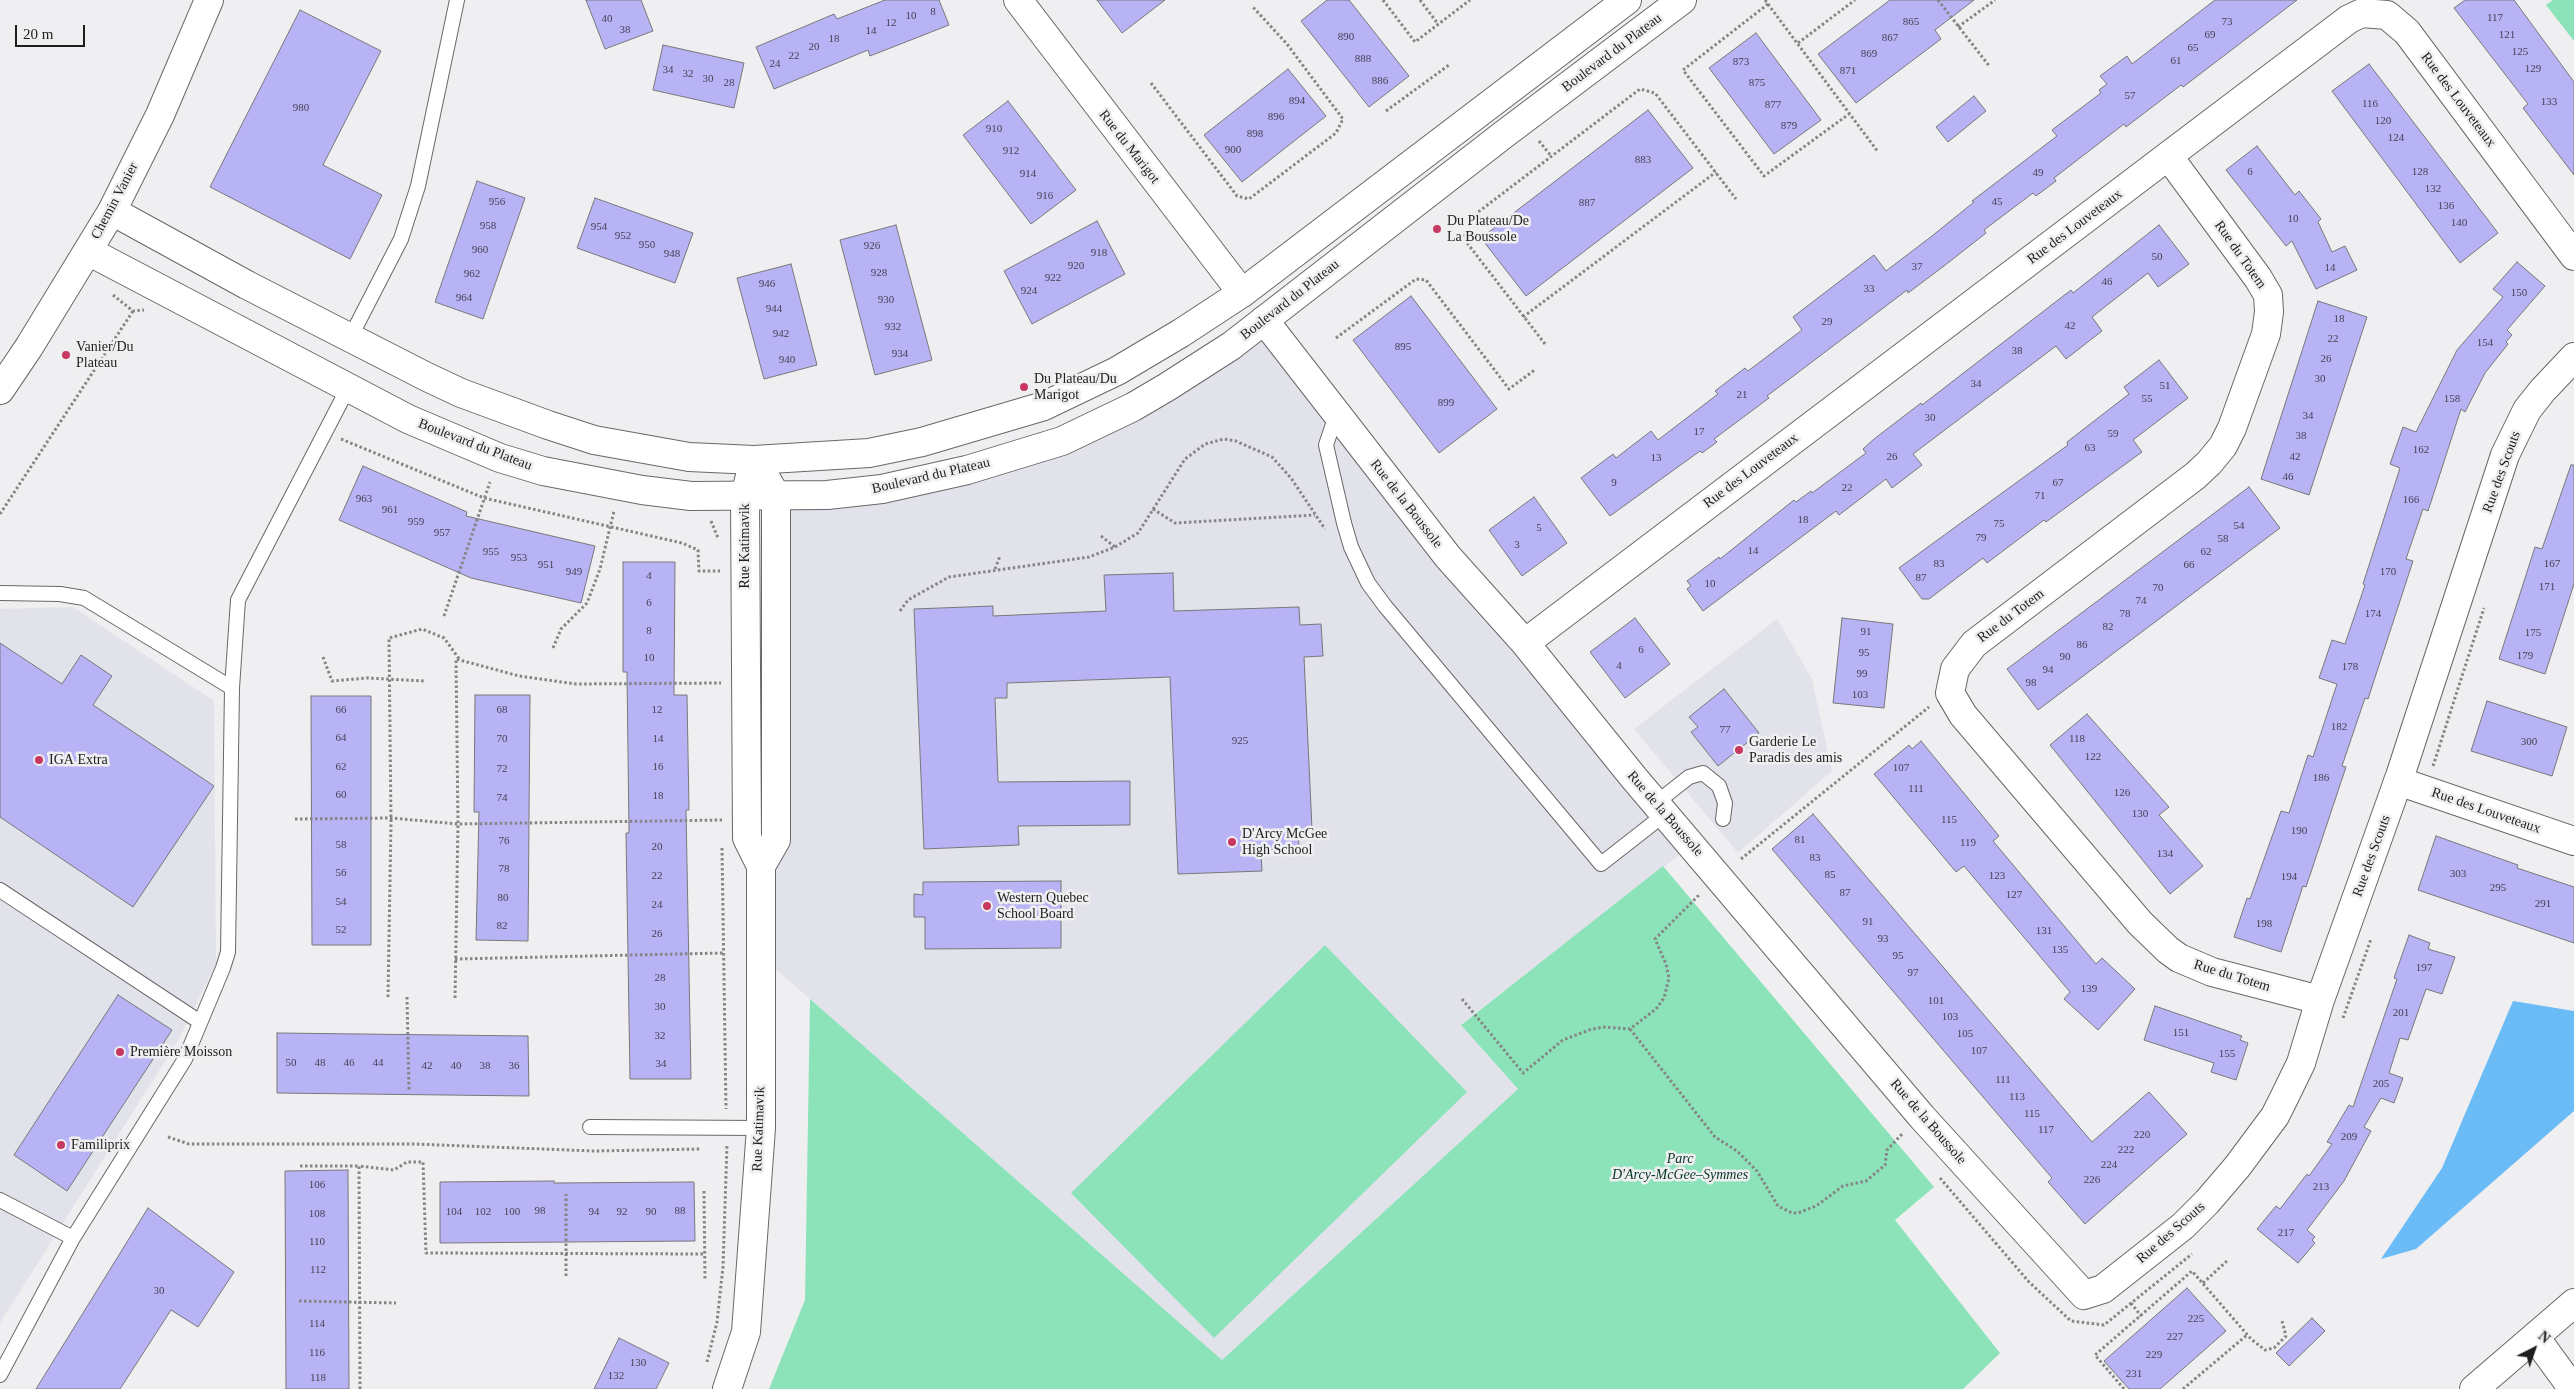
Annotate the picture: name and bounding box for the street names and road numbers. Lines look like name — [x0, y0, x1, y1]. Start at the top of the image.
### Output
street label: Boulevard du Plateau — [1559, 10, 1665, 96]
street label: Rue des Louveteaux — [2417, 49, 2499, 151]
street label: Rue du Marigot — [1095, 107, 1163, 187]
street label: Chemin Vanier — [88, 160, 142, 242]
street label: Rue des Louveteaux — [2024, 186, 2126, 268]
street label: Rue du Totem — [2210, 218, 2270, 292]
street label: Boulevard du Plateau — [1237, 256, 1343, 344]
street label: Boulevard du Plateau — [416, 416, 534, 474]
street label: Rue des Scouts — [2479, 429, 2525, 515]
street label: Rue des Louveteaux — [1700, 430, 1802, 512]
street label: Boulevard du Plateau — [870, 454, 992, 498]
street label: Rue de la Boussole — [1366, 456, 1446, 552]
street label: Rue Katimavik — [737, 503, 753, 589]
street label: Rue du Totem — [1974, 585, 2048, 647]
street label: Rue de la Boussole — [1623, 768, 1707, 860]
street label: Rue des Louveteaux — [2429, 784, 2543, 838]
street label: Rue des Scouts — [2349, 813, 2395, 899]
street label: Rue du Totem — [2192, 956, 2272, 996]
street label: Rue de la Boussole — [1886, 1076, 1970, 1168]
street label: Rue Katimavik — [749, 1086, 769, 1172]
street label: Rue des Scouts — [2133, 1199, 2209, 1267]

